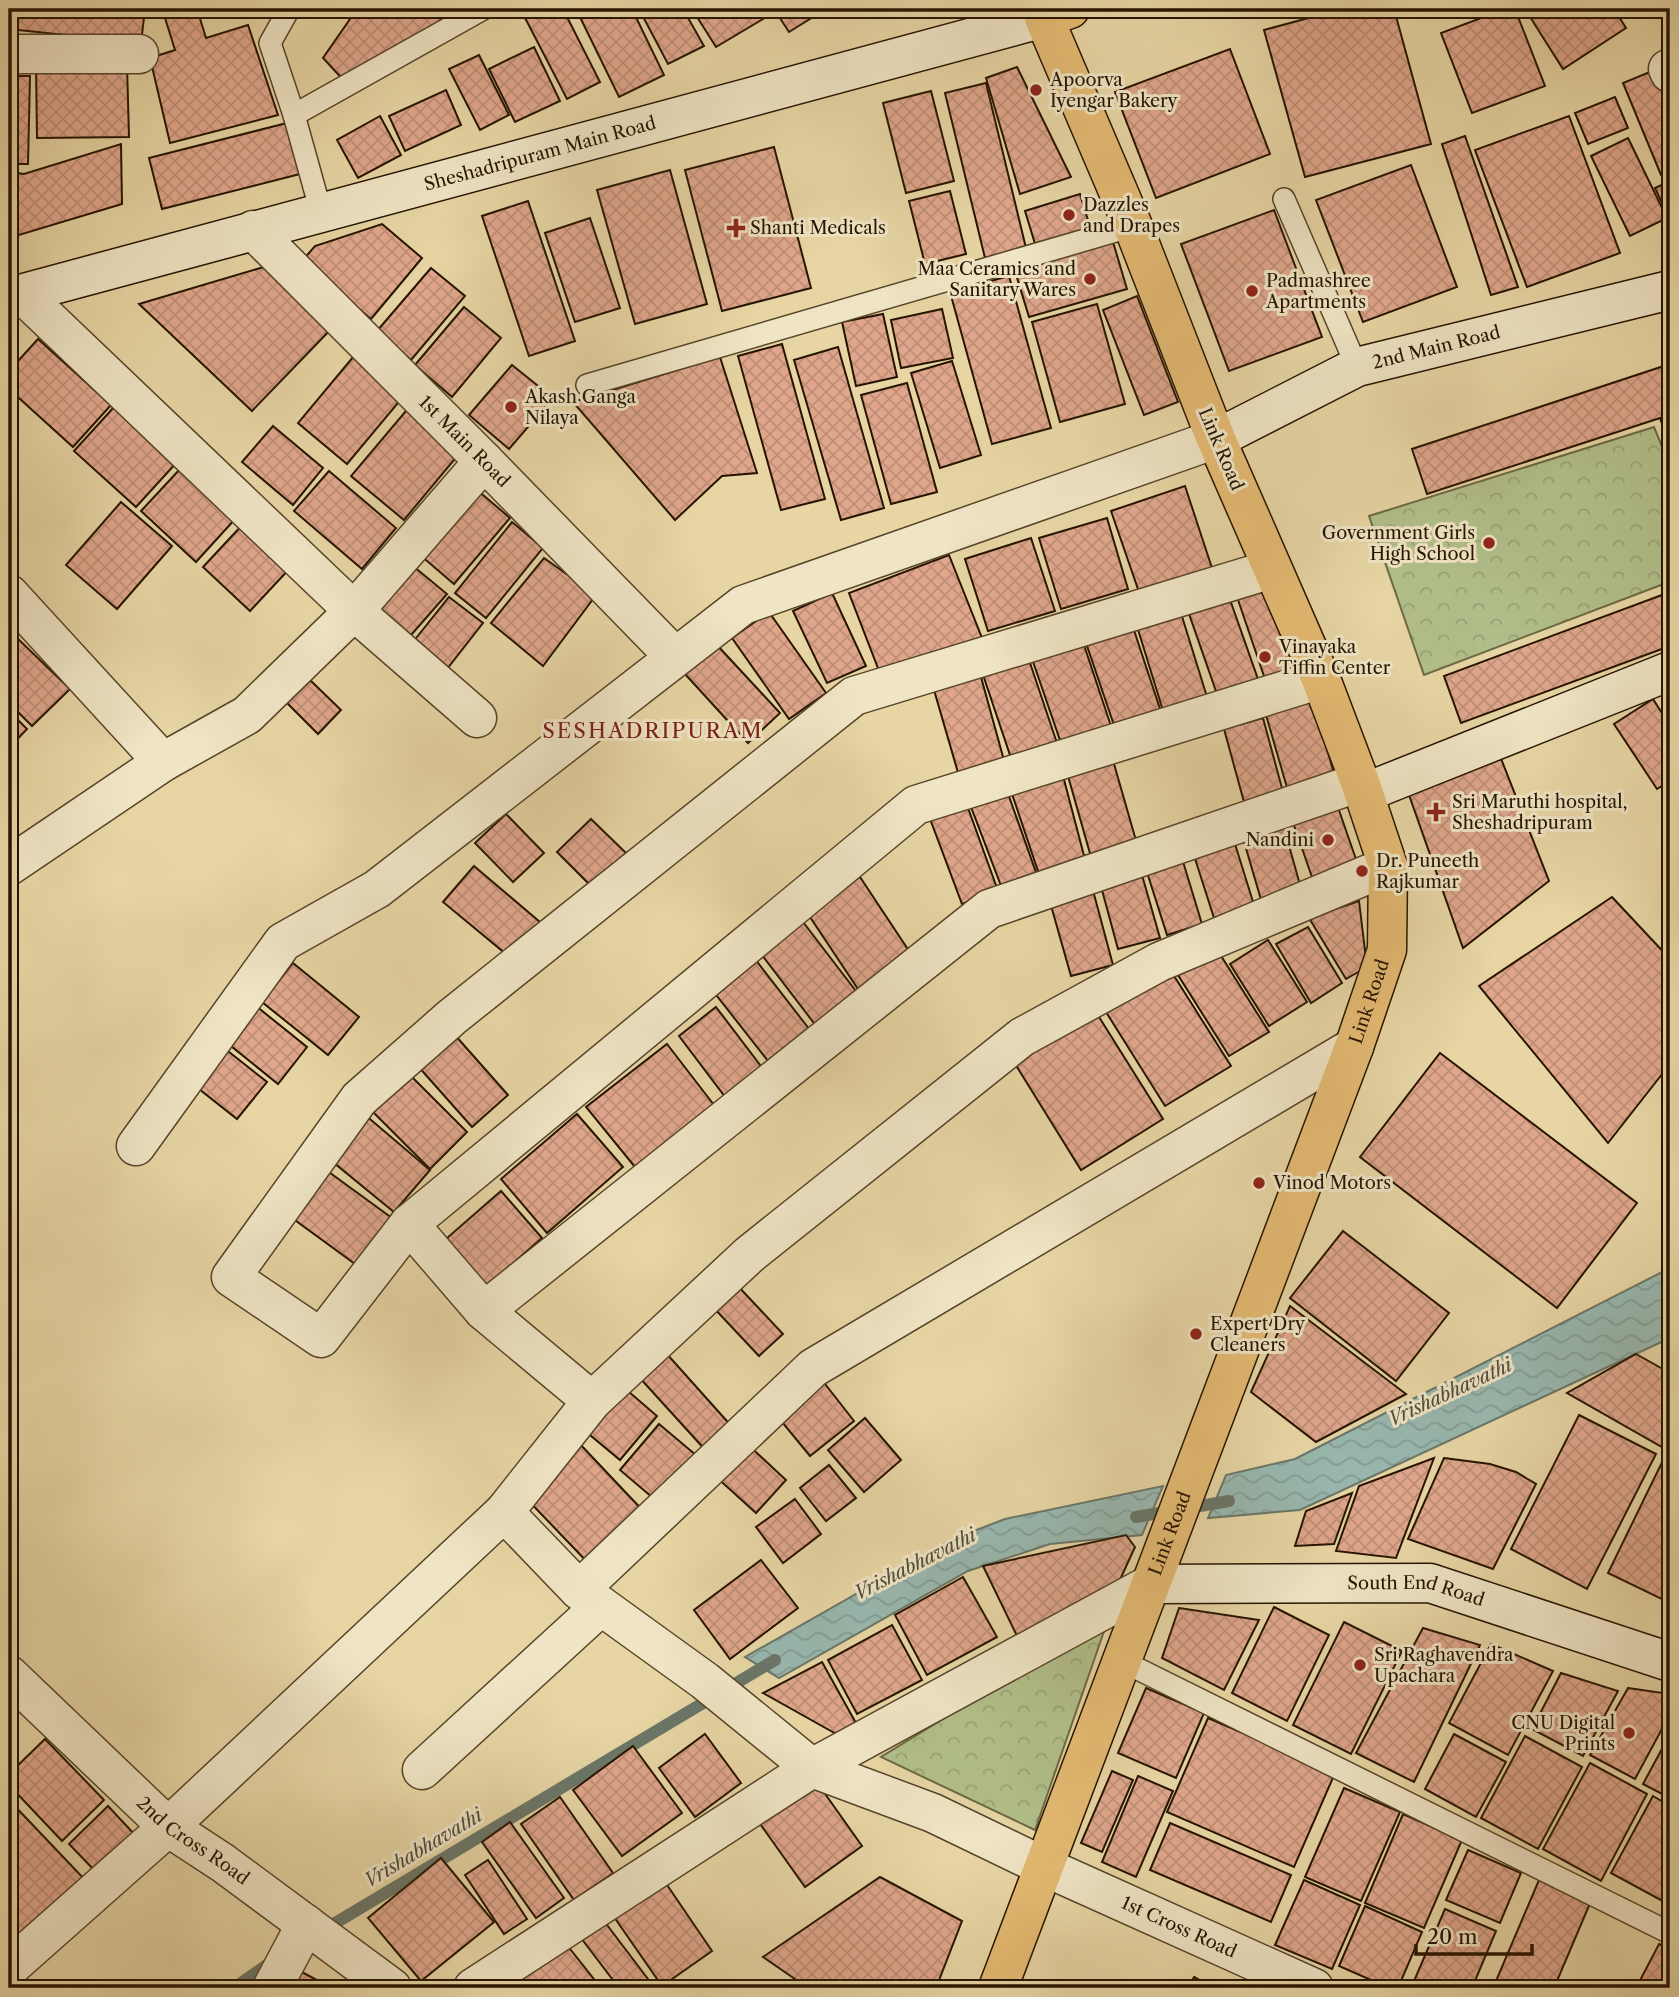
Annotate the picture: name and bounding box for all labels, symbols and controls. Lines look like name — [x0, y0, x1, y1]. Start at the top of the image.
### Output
place label: Apoorva Iyengar Bakery — [1049, 69, 1179, 112]
marker: Apoorva Iyengar Bakery — [1028, 82, 1044, 98]
street label: Sheshadripuram Main Road — [422, 112, 658, 196]
place label: Dazzles and Drapes — [1083, 194, 1180, 237]
marker: Dazzles and Drapes — [1061, 207, 1077, 223]
place label: Shanti Medicals — [750, 217, 886, 239]
marker: Shanti Medicals — [728, 220, 744, 236]
place label: Maa Ceramics and Sanitary Wares — [917, 258, 1076, 301]
place label: Padmashree Apartments — [1265, 270, 1371, 313]
marker: Maa Ceramics and Sanitary Wares — [1082, 271, 1098, 287]
marker: Padmashree Apartments — [1244, 283, 1260, 299]
street label: 2nd Main Road — [1370, 321, 1503, 374]
place label: Akash Ganga Nilaya — [524, 386, 636, 429]
street label: 1st Main Road — [414, 391, 515, 492]
marker: Akash Ganga Nilaya — [503, 399, 519, 415]
street label: Link Road — [1194, 404, 1248, 494]
place label: Government Girls High School — [1322, 522, 1475, 565]
marker: Government Girls High School — [1481, 535, 1497, 551]
place label: Vinayaka Tiffin Center — [1278, 636, 1391, 679]
marker: Vinayaka Tiffin Center — [1257, 649, 1273, 665]
district label: SESHADRIPURAM — [542, 718, 764, 743]
place label: Sri Maruthi hospital, Sheshadripuram — [1452, 791, 1627, 834]
marker: Sri Maruthi hospital, Sheshadripuram — [1426, 802, 1446, 822]
place label: Nandini — [1246, 829, 1315, 851]
marker: Nandini — [1320, 832, 1336, 848]
place label: Dr. Puneeth Rajkumar — [1376, 850, 1479, 893]
marker: Dr. Puneeth Rajkumar — [1354, 863, 1370, 879]
street label: Link Road — [1345, 956, 1394, 1047]
place label: Vinod Motors — [1272, 1172, 1391, 1194]
marker: Vinod Motors — [1251, 1175, 1267, 1191]
place label: Expert Dry Cleaners — [1210, 1313, 1306, 1356]
marker: Expert Dry Cleaners — [1188, 1326, 1204, 1342]
water label: Vrishabhavathi — [1384, 1353, 1517, 1431]
street label: Link Road — [1144, 1488, 1196, 1578]
water label: Vrishabhavathi — [850, 1523, 981, 1605]
street label: South End Road — [1347, 1571, 1487, 1611]
place label: Sri Raghavendra Upachara — [1374, 1644, 1514, 1687]
marker: Sri Raghavendra Upachara — [1352, 1657, 1368, 1673]
place label: CNU Digital Prints — [1511, 1712, 1615, 1755]
marker: CNU Digital Prints — [1621, 1725, 1637, 1741]
street label: 2nd Cross Road — [132, 1792, 253, 1890]
water label: Vrishabhavathi — [360, 1803, 487, 1892]
street label: 1st Cross Road — [1118, 1892, 1240, 1963]
scale bar — [1416, 1913, 1532, 1957]
text: 20 m — [1427, 1924, 1478, 1949]

